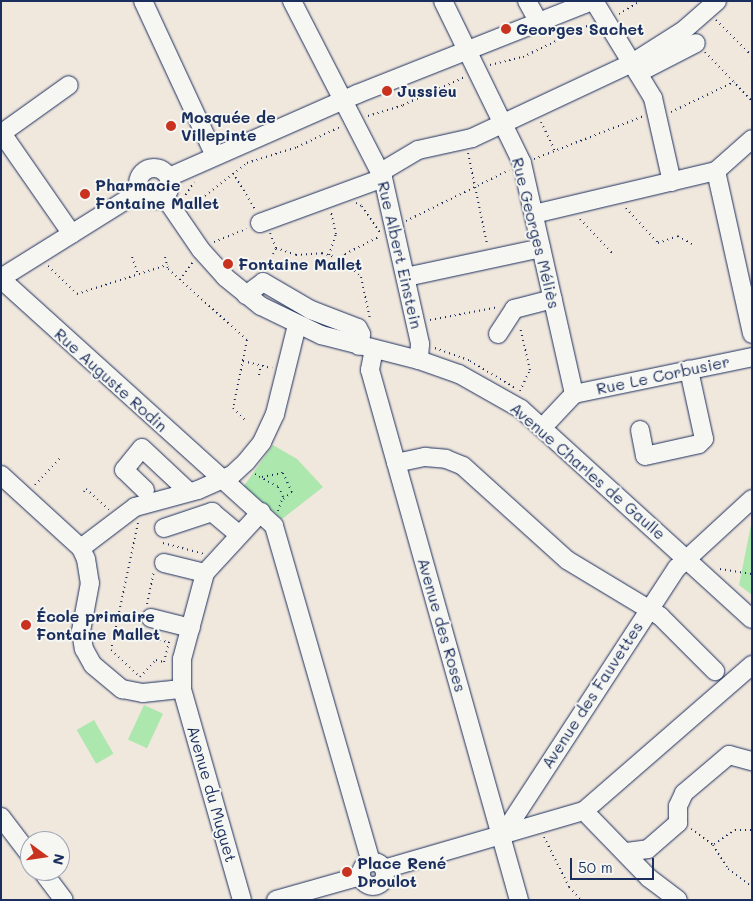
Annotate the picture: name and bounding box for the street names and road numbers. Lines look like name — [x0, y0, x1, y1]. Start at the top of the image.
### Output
street label: Rue Georges Méliès — [508, 155, 564, 311]
street label: Rue Albert Einstein — [374, 179, 426, 331]
street label: Rue Auguste Rodin — [51, 324, 171, 436]
street label: Rue Le Corbusier — [595, 351, 731, 399]
street label: Avenue Charles de Gaulle — [506, 398, 670, 544]
street label: Avenue des Roses — [414, 556, 470, 694]
street label: Avenue des Fauvettes — [537, 618, 647, 772]
street label: Avenue du Muguet — [183, 724, 241, 864]

